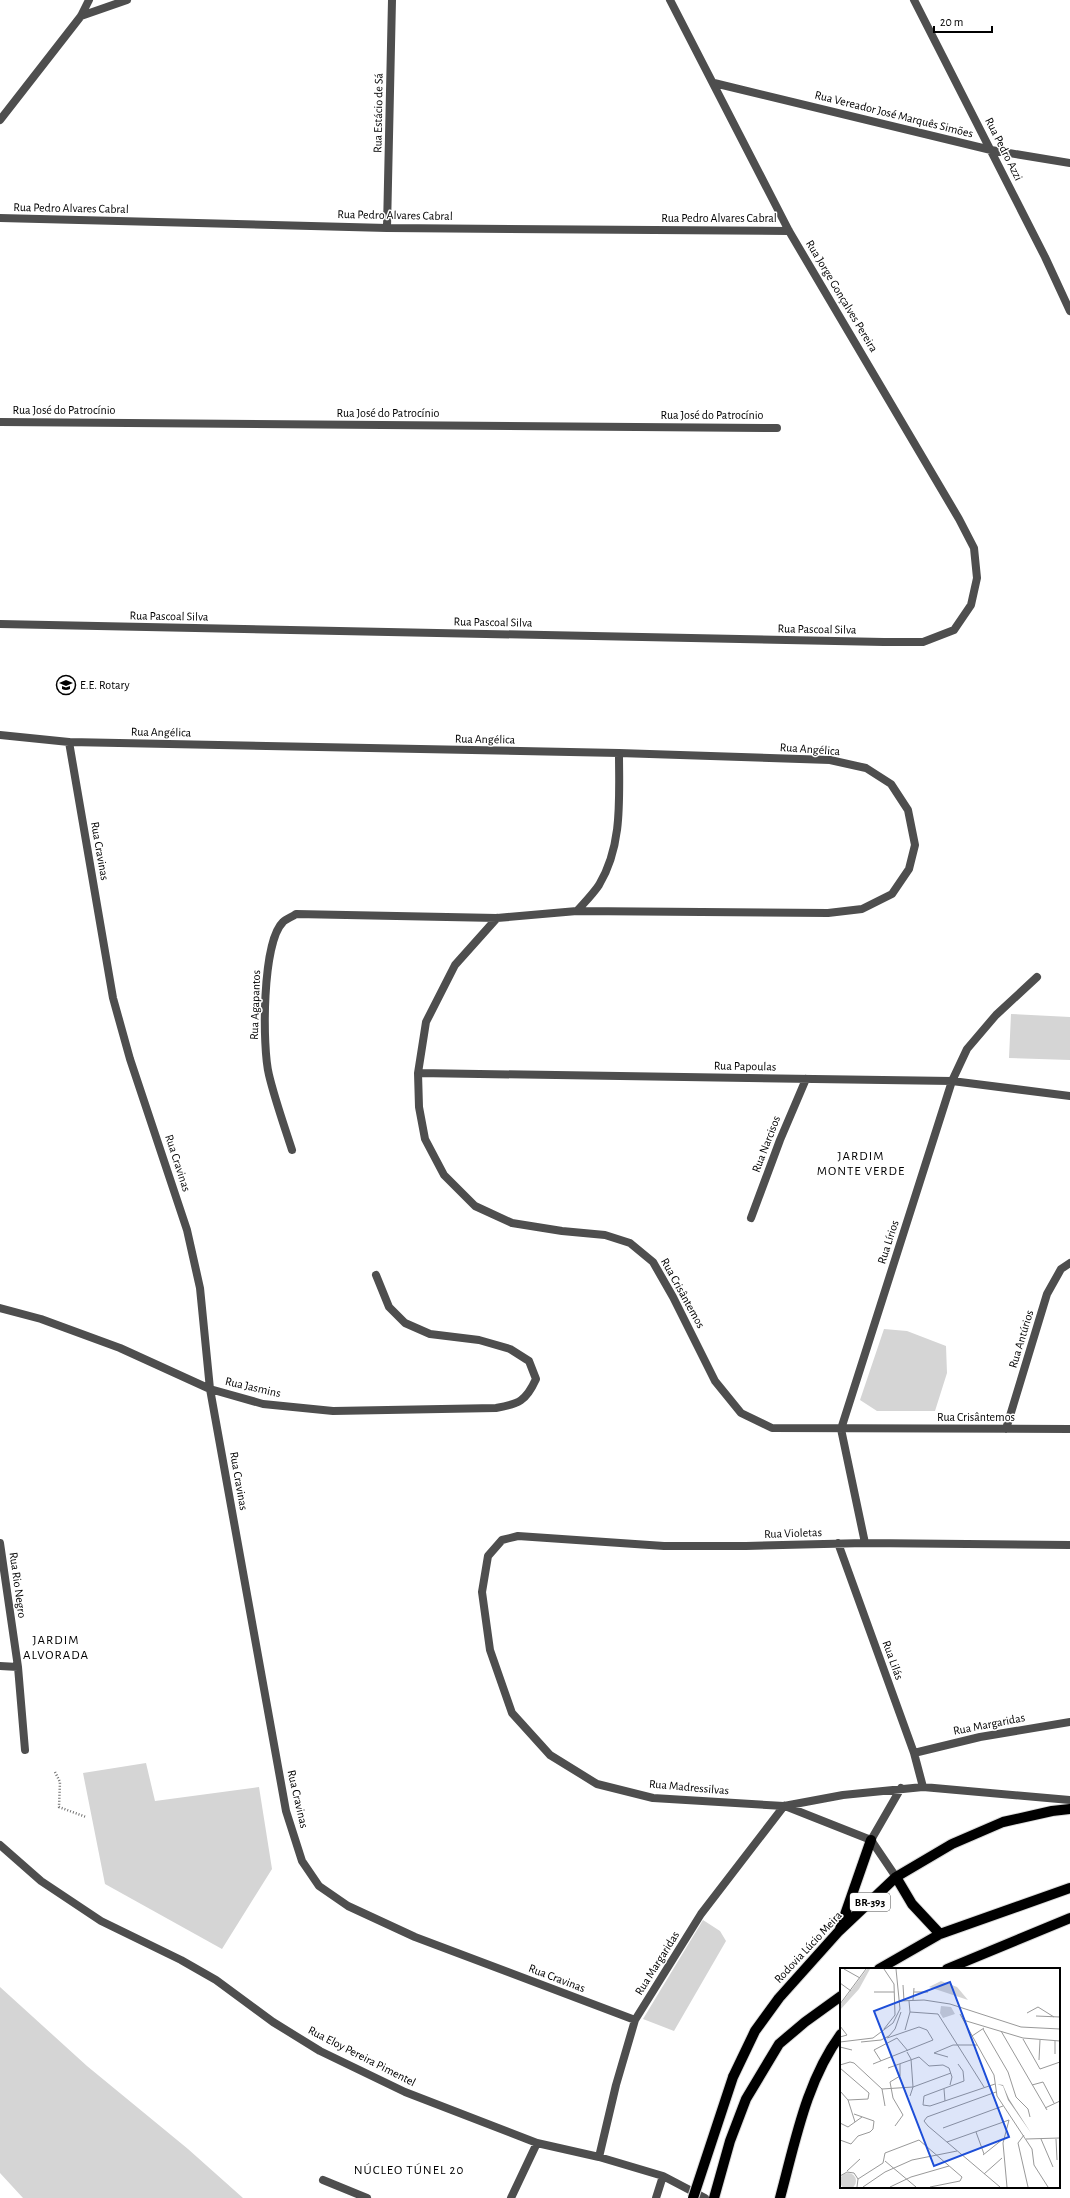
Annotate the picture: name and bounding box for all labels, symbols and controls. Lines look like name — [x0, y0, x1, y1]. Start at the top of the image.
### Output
scale bar — [934, 8, 992, 34]
text: 20 m — [940, 16, 963, 28]
street label: Rua Estácio de Sá — [371, 73, 385, 153]
street label: Rua Vereador José Marquês Simões — [814, 88, 974, 140]
street label: Rua Pedro Azzi — [983, 116, 1025, 182]
street label: Rua Pedro Alvares Cabral — [13, 201, 129, 215]
street label: Rua Pedro Alvares Cabral — [337, 208, 453, 222]
street label: Rua Pedro Alvares Cabral — [661, 212, 777, 224]
street label: Rua Jorge Gonçalves Pereira — [804, 238, 880, 354]
street label: Rua José do Patrocínio — [12, 404, 116, 416]
street label: Rua José do Patrocínio — [336, 407, 440, 419]
street label: Rua José do Patrocínio — [660, 409, 764, 421]
street label: Rua Pascoal Silva — [129, 609, 209, 623]
street label: Rua Pascoal Silva — [453, 615, 533, 629]
street label: Rua Pascoal Silva — [777, 622, 857, 636]
school or university icon: E.E. Rotary — [55, 674, 77, 696]
place label: E.E. Rotary — [80, 679, 130, 692]
street label: Rua Angélica — [131, 725, 192, 739]
street label: Rua Angélica — [455, 732, 516, 746]
street label: Rua Angélica — [779, 741, 841, 757]
street label: Rua Cravinas — [89, 821, 111, 881]
street label: Rua Agapantos — [248, 970, 262, 1040]
street label: Rua Papoulas — [714, 1059, 776, 1073]
street label: Rua Narcisos — [750, 1114, 782, 1174]
street label: Rua Cravinas — [163, 1133, 193, 1193]
district label: JARDIM MONTE VERDE — [817, 1150, 905, 1178]
street label: Rua Lírios — [875, 1219, 901, 1265]
street label: Rua Crisântemos — [659, 1256, 707, 1330]
street label: Rua Antúrios — [1006, 1309, 1036, 1369]
street label: Rua Jasmins — [224, 1375, 282, 1399]
street label: Rua Crisântemos — [937, 1411, 1015, 1423]
street label: Rua Cravinas — [228, 1451, 250, 1511]
street label: Rua Violetas — [764, 1526, 822, 1540]
street label: Rua Rio Negro — [7, 1551, 29, 1619]
district label: JARDIM ALVORADA — [23, 1634, 89, 1662]
street label: Rua Lilás — [880, 1639, 906, 1681]
street label: Rua Margaridas — [952, 1711, 1026, 1737]
street label: Rua Cravinas — [285, 1769, 311, 1829]
street label: Rua Madressilvas — [649, 1778, 729, 1796]
road number: BR-393 — [850, 1893, 890, 1911]
street label: Rodovia Lúcio Meira — [772, 1909, 844, 1985]
street label: Rua Margaridas — [633, 1929, 681, 1997]
street label: Rua Cravinas — [527, 1962, 587, 1994]
inset map — [840, 1968, 1060, 2188]
street label: Rua Eloy Pereira Pimentel — [306, 2024, 418, 2089]
district label: NÚCLEO TÚNEL 20 — [354, 2163, 464, 2177]

